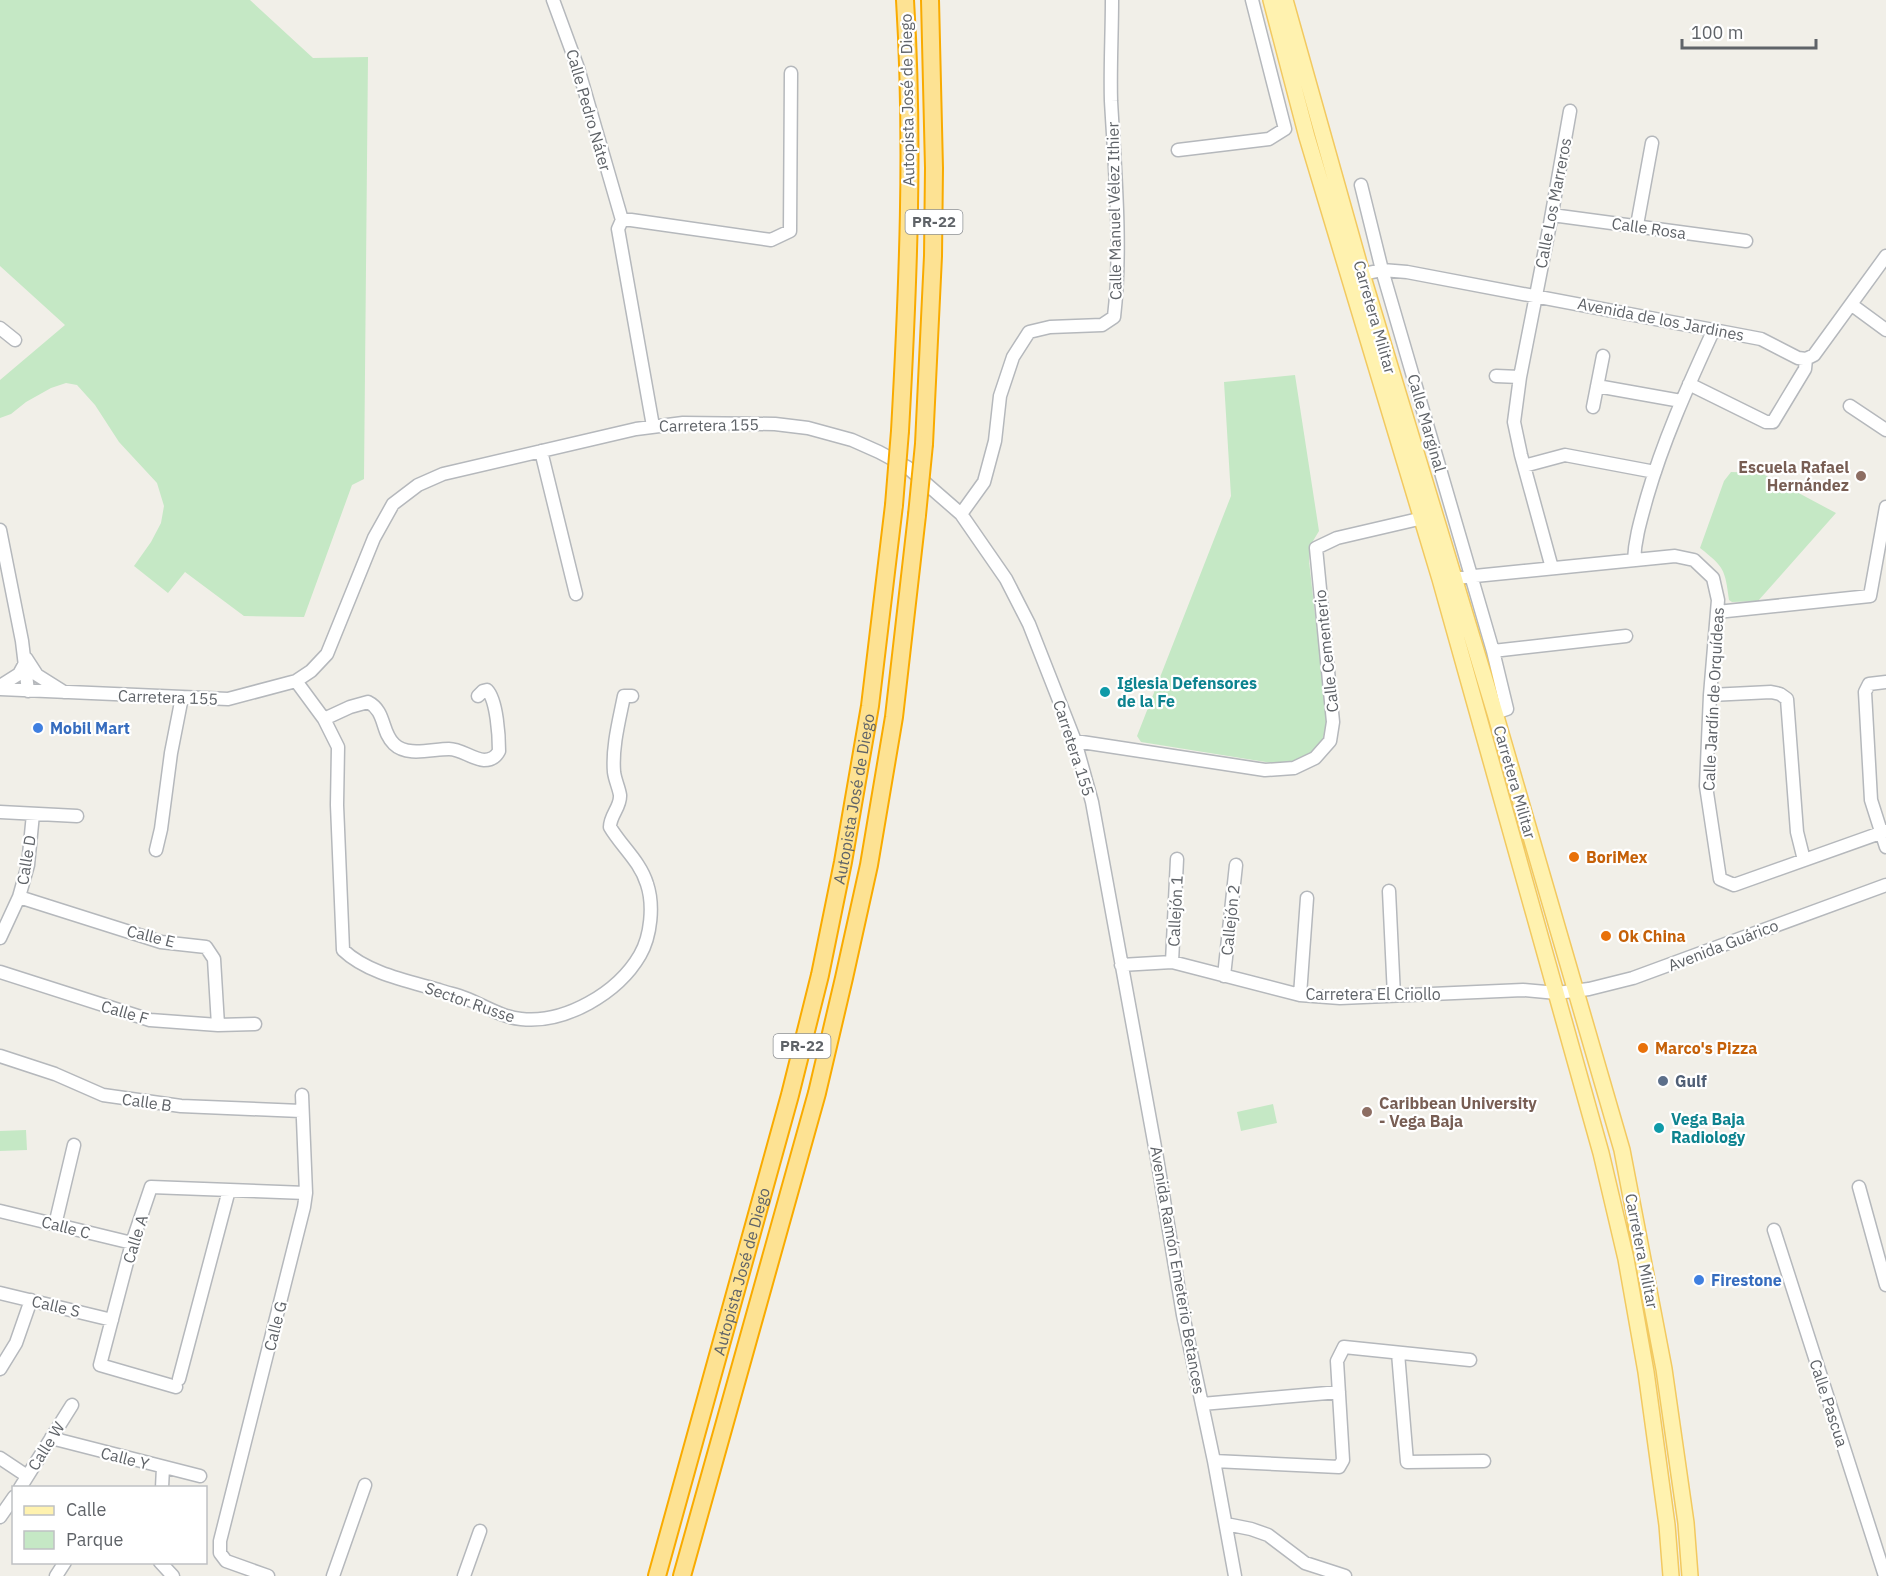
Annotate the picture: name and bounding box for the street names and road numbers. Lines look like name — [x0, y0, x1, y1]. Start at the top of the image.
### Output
street label: Autopista José de Diego — [895, 13, 919, 187]
street label: Calle Pedro Náter — [562, 47, 616, 173]
street label: Calle Manuel Vélez Ithier — [1102, 122, 1126, 300]
street label: Calle Los Marreros — [1531, 136, 1575, 270]
road number: PR-22 — [906, 210, 962, 234]
street label: Calle Rosa — [1610, 213, 1688, 243]
street label: Carretera Militar — [1349, 258, 1401, 376]
street label: Avenida de los Jardines — [1576, 293, 1746, 345]
street label: Calle Marginal — [1403, 372, 1451, 474]
street label: Carretera 155 — [659, 414, 759, 436]
street label: Calle Cementerio — [1310, 589, 1342, 713]
street label: Calle Jardín de Orquídeas — [1698, 607, 1728, 791]
street label: Carretera 155 — [118, 685, 218, 709]
street label: Carretera 155 — [1049, 697, 1099, 799]
street label: Autopista José de Diego — [829, 712, 879, 886]
street label: Carretera Militar — [1489, 723, 1541, 841]
street label: Calle D — [12, 834, 40, 886]
street label: Callejón 1 — [1163, 875, 1187, 947]
street label: Callejón 2 — [1216, 883, 1244, 957]
street label: Avenida Guárico — [1665, 915, 1781, 975]
street label: Calle E — [125, 920, 177, 952]
street label: Sector Russe — [422, 977, 518, 1027]
street label: Carretera El Criollo — [1305, 984, 1441, 1004]
street label: Calle F — [99, 996, 151, 1028]
road number: PR-22 — [774, 1034, 830, 1058]
street label: Calle B — [121, 1089, 173, 1115]
street label: Avenida Ramón Emeterio Betances — [1146, 1144, 1210, 1396]
street label: Autopista José de Diego — [709, 1185, 774, 1358]
street label: Carretera Militar — [1621, 1192, 1663, 1310]
street label: Calle C — [40, 1211, 93, 1243]
street label: Calle A — [118, 1212, 152, 1266]
street label: Calle S — [30, 1291, 82, 1321]
street label: Calle G — [259, 1299, 291, 1353]
street label: Calle Pascua — [1805, 1357, 1853, 1450]
street label: Calle W — [23, 1418, 69, 1474]
street label: Calle Y — [99, 1442, 152, 1474]

